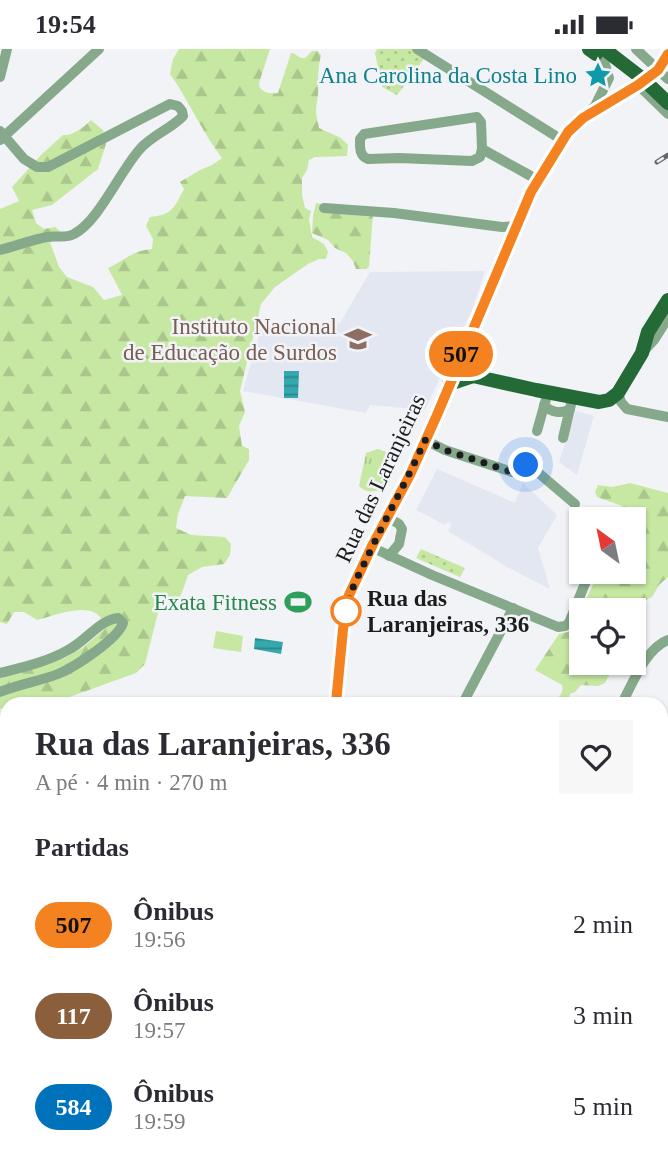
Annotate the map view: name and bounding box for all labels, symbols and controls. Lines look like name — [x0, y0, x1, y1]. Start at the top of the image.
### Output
text: 19:54 — [35, 10, 96, 39]
place icon: Ana Carolina da Costa Lino — [583, 60, 613, 90]
place label: Ana Carolina da Costa Lino — [319, 63, 577, 88]
place label: Instituto Nacional de Educação de Surdos — [123, 314, 337, 365]
school or university icon: Instituto Nacional de Educação de Surdos — [343, 324, 373, 354]
line badge: 507 — [421, 331, 501, 377]
text: 507 — [443, 341, 479, 367]
street label: Rua das Laranjeiras — [331, 390, 430, 566]
your location — [508, 447, 543, 482]
north arrow — [569, 507, 646, 585]
map controls — [569, 507, 646, 675]
place label: Rua das Laranjeiras, 336 — [367, 586, 529, 637]
sports icon: Exata Fitness — [283, 587, 313, 617]
place label: Exata Fitness — [154, 590, 277, 615]
marker: Rua das Laranjeiras, 336 — [331, 596, 361, 626]
button: locate — [569, 598, 646, 675]
button: heart — [559, 720, 633, 794]
text: Rua das Laranjeiras, 336 — [35, 726, 391, 762]
text: A pé · 4 min · 270 m — [35, 770, 227, 795]
text: Partidas — [35, 833, 129, 862]
text: Ônibus — [133, 897, 214, 926]
text: 2 min — [573, 910, 633, 939]
text: 507 — [56, 912, 92, 938]
text: 19:56 — [133, 927, 185, 952]
text: Ônibus — [133, 988, 214, 1017]
text: 3 min — [573, 1001, 633, 1030]
text: 117 — [56, 1003, 91, 1029]
text: 19:57 — [133, 1018, 185, 1043]
text: Ônibus — [133, 1079, 214, 1108]
text: 5 min — [573, 1092, 633, 1121]
text: 584 — [56, 1094, 92, 1120]
text: 19:59 — [133, 1109, 185, 1134]

